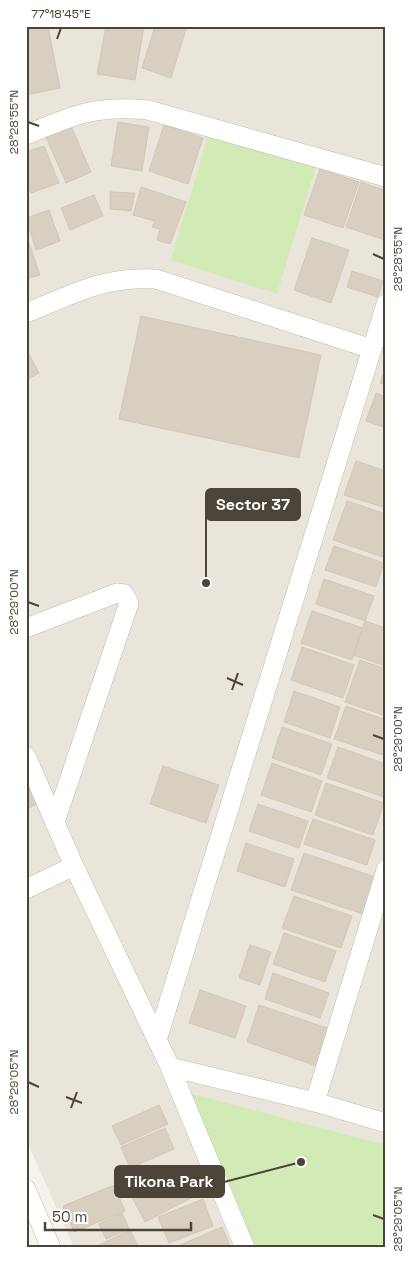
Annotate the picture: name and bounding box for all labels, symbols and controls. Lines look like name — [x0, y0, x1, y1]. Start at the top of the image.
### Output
text: 77°18'45"E — [31, 6, 91, 22]
text: 28°28'55"N — [6, 90, 22, 154]
text: 28°28'55"N — [390, 227, 406, 291]
callout: Sector 37 — [206, 489, 300, 520]
text: Sector 37 — [216, 494, 290, 515]
text: 28°29'00"N — [6, 569, 22, 635]
text: 28°29'00"N — [390, 706, 406, 772]
text: 28°29'05"N — [6, 1050, 22, 1114]
callout: Tikona Park — [115, 1166, 224, 1197]
text: Tikona Park — [124, 1171, 214, 1192]
text: 28°29'05"N — [390, 1187, 406, 1251]
scale bar — [45, 1199, 191, 1231]
text: 50 m — [52, 1207, 87, 1226]

